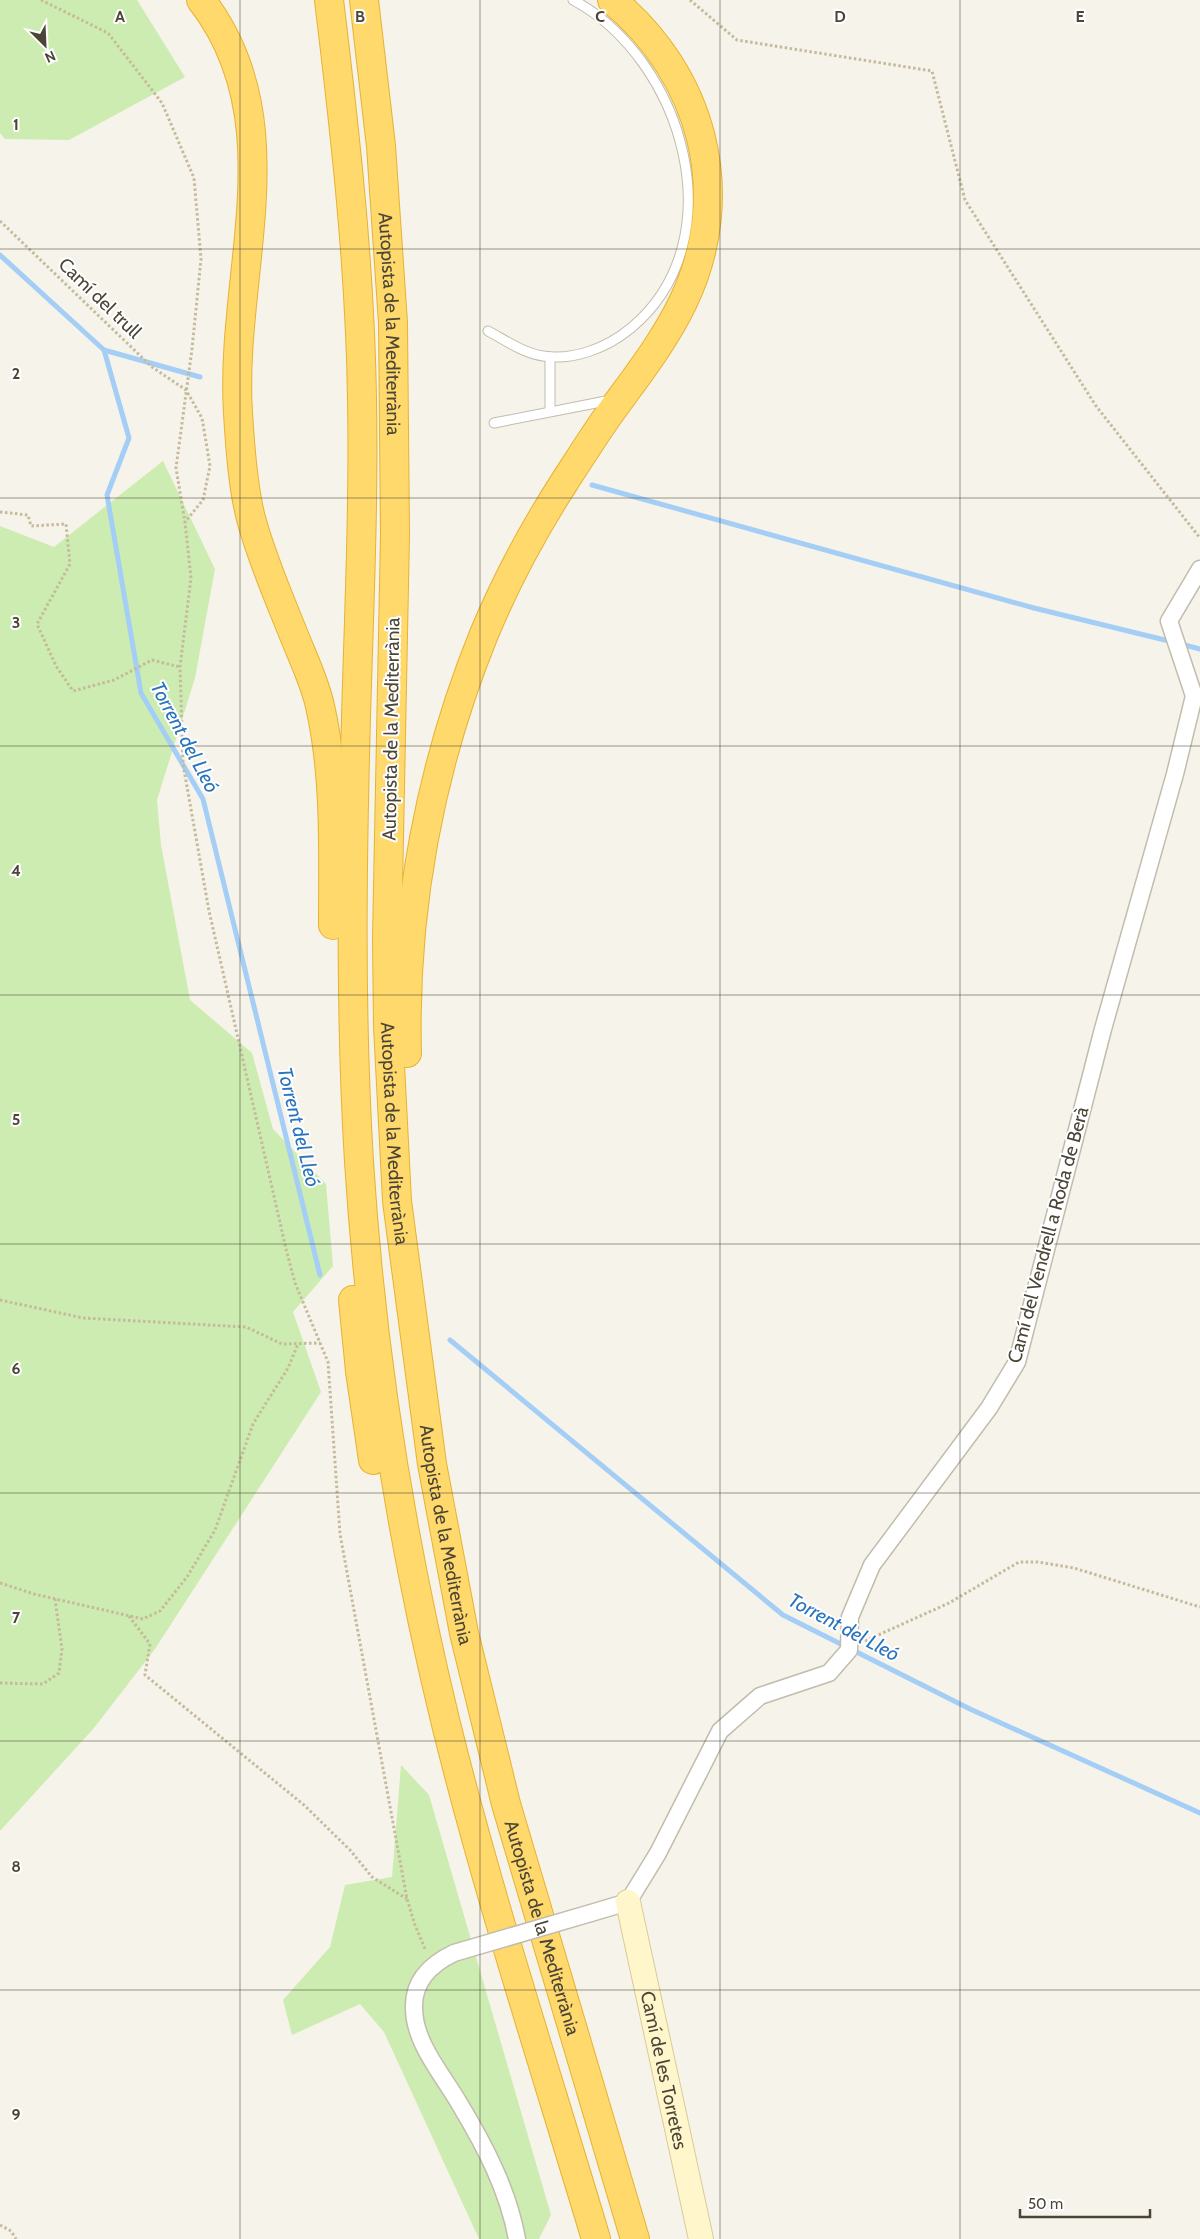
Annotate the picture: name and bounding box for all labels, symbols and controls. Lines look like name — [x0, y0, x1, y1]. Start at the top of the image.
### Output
text: A — [115, 7, 125, 26]
text: B — [355, 7, 365, 26]
text: C — [595, 7, 605, 26]
text: D — [834, 7, 846, 26]
text: E — [1075, 7, 1085, 26]
north arrow — [20, 20, 70, 70]
text: N — [42, 47, 58, 67]
text: 1 — [13, 115, 19, 134]
street label: Autopista de la Mediterrània — [374, 211, 406, 435]
street label: Camí del trull — [54, 253, 147, 343]
text: 2 — [12, 364, 20, 383]
text: 3 — [12, 613, 20, 632]
street label: Autopista de la Mediterrània — [378, 617, 404, 841]
water label: Torrent del Lleó — [146, 677, 224, 797]
text: 4 — [11, 861, 21, 880]
street label: Autopista de la Mediterrània — [376, 1021, 414, 1246]
water label: Torrent del Lleó — [273, 1065, 325, 1189]
street label: Camí del Vendrell a Roda de Berà — [1003, 1104, 1093, 1366]
text: 5 — [12, 1110, 20, 1129]
text: 6 — [12, 1359, 21, 1378]
street label: Autopista de la Mediterrània — [415, 1423, 478, 1647]
water label: Torrent del Lleó — [784, 1588, 904, 1666]
text: 7 — [12, 1608, 21, 1627]
street label: Autopista de la Mediterrània — [500, 1817, 585, 2038]
text: 8 — [11, 1857, 21, 1876]
street label: Camí de les Torretes — [636, 1989, 693, 2151]
text: 9 — [12, 2105, 21, 2124]
scale bar — [1020, 2186, 1150, 2218]
text: 50 m — [1028, 2195, 1063, 2213]

